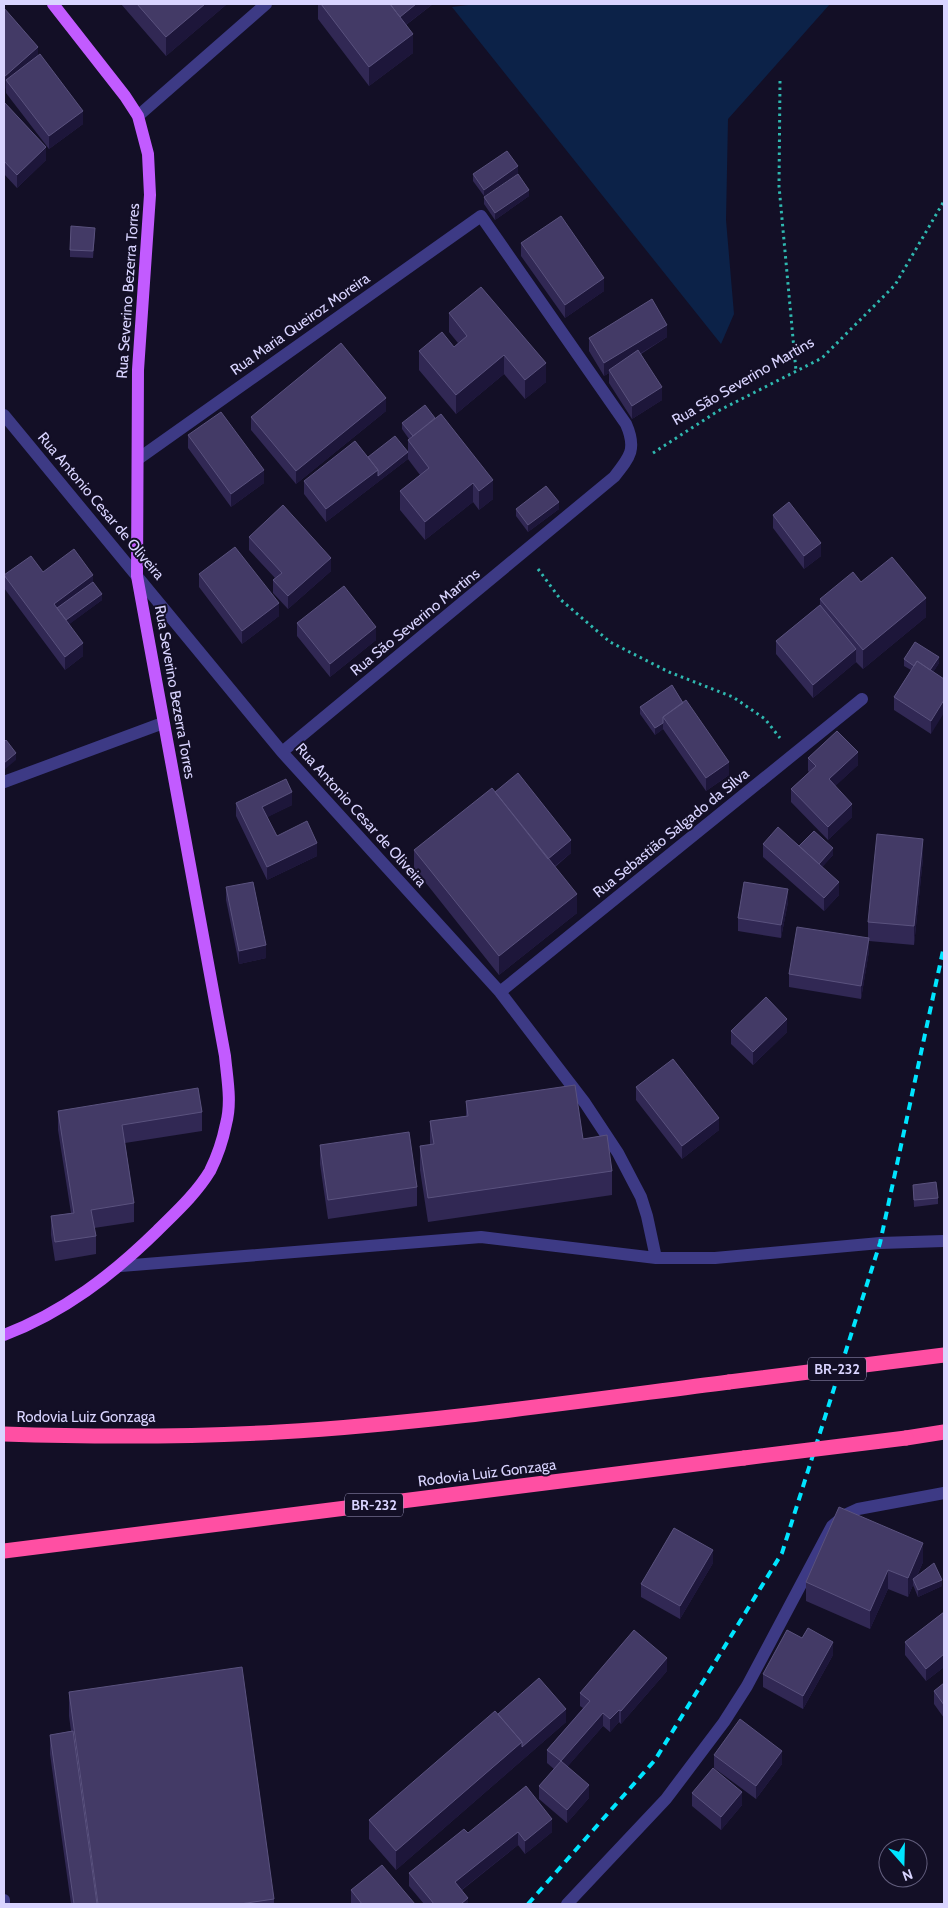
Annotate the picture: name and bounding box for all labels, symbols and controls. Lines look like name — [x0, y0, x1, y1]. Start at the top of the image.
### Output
street label: Rua Severino Bezerra Torres — [113, 203, 143, 379]
street label: Rua Maria Queiroz Moreira — [227, 269, 374, 379]
street label: Rua São Severino Martins — [669, 333, 817, 429]
street label: Rua Antonio Cesar de Oliveira — [34, 429, 168, 584]
street label: Rua São Severino Martins — [347, 564, 483, 680]
street label: Rua Severino Bezerra Torres — [151, 604, 199, 780]
street label: Rua Antonio Cesar de Oliveira — [292, 739, 431, 891]
street label: Rua Sebastião Salgado da Silva — [589, 764, 753, 901]
road number: BR-232 — [808, 1358, 866, 1380]
street label: Rodovia Luiz Gonzaga — [16, 1408, 156, 1426]
street label: Rodovia Luiz Gonzaga — [417, 1455, 558, 1490]
road number: BR-232 — [345, 1494, 403, 1516]
north arrow — [878, 1838, 928, 1888]
text: N — [900, 1865, 915, 1885]

